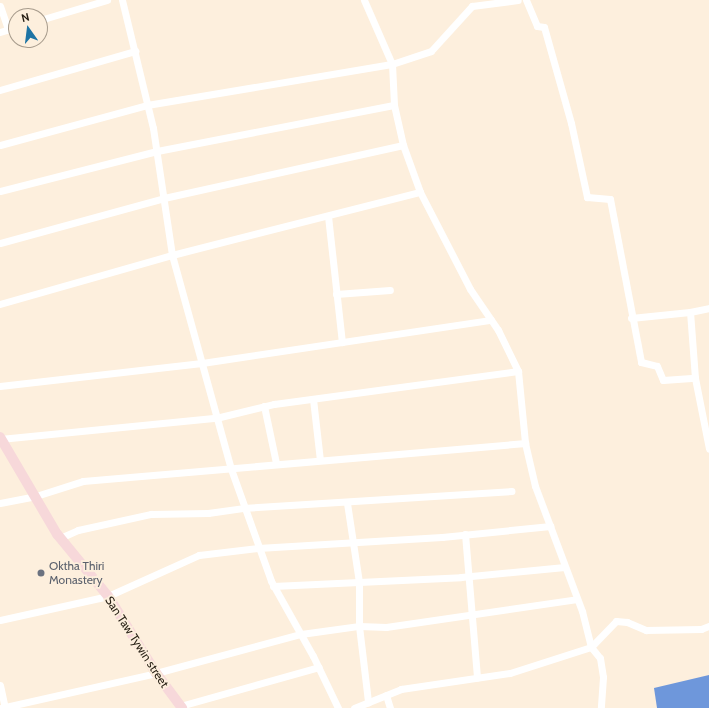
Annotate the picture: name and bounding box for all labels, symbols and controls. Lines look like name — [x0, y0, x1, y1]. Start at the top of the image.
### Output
north arrow — [8, 8, 48, 48]
text: N — [20, 10, 31, 25]
place label: Oktha Thiri Monastery — [49, 559, 104, 587]
marker: Oktha Thiri Monastery — [36, 568, 46, 578]
street label: San Taw Tywin street — [102, 594, 172, 690]

